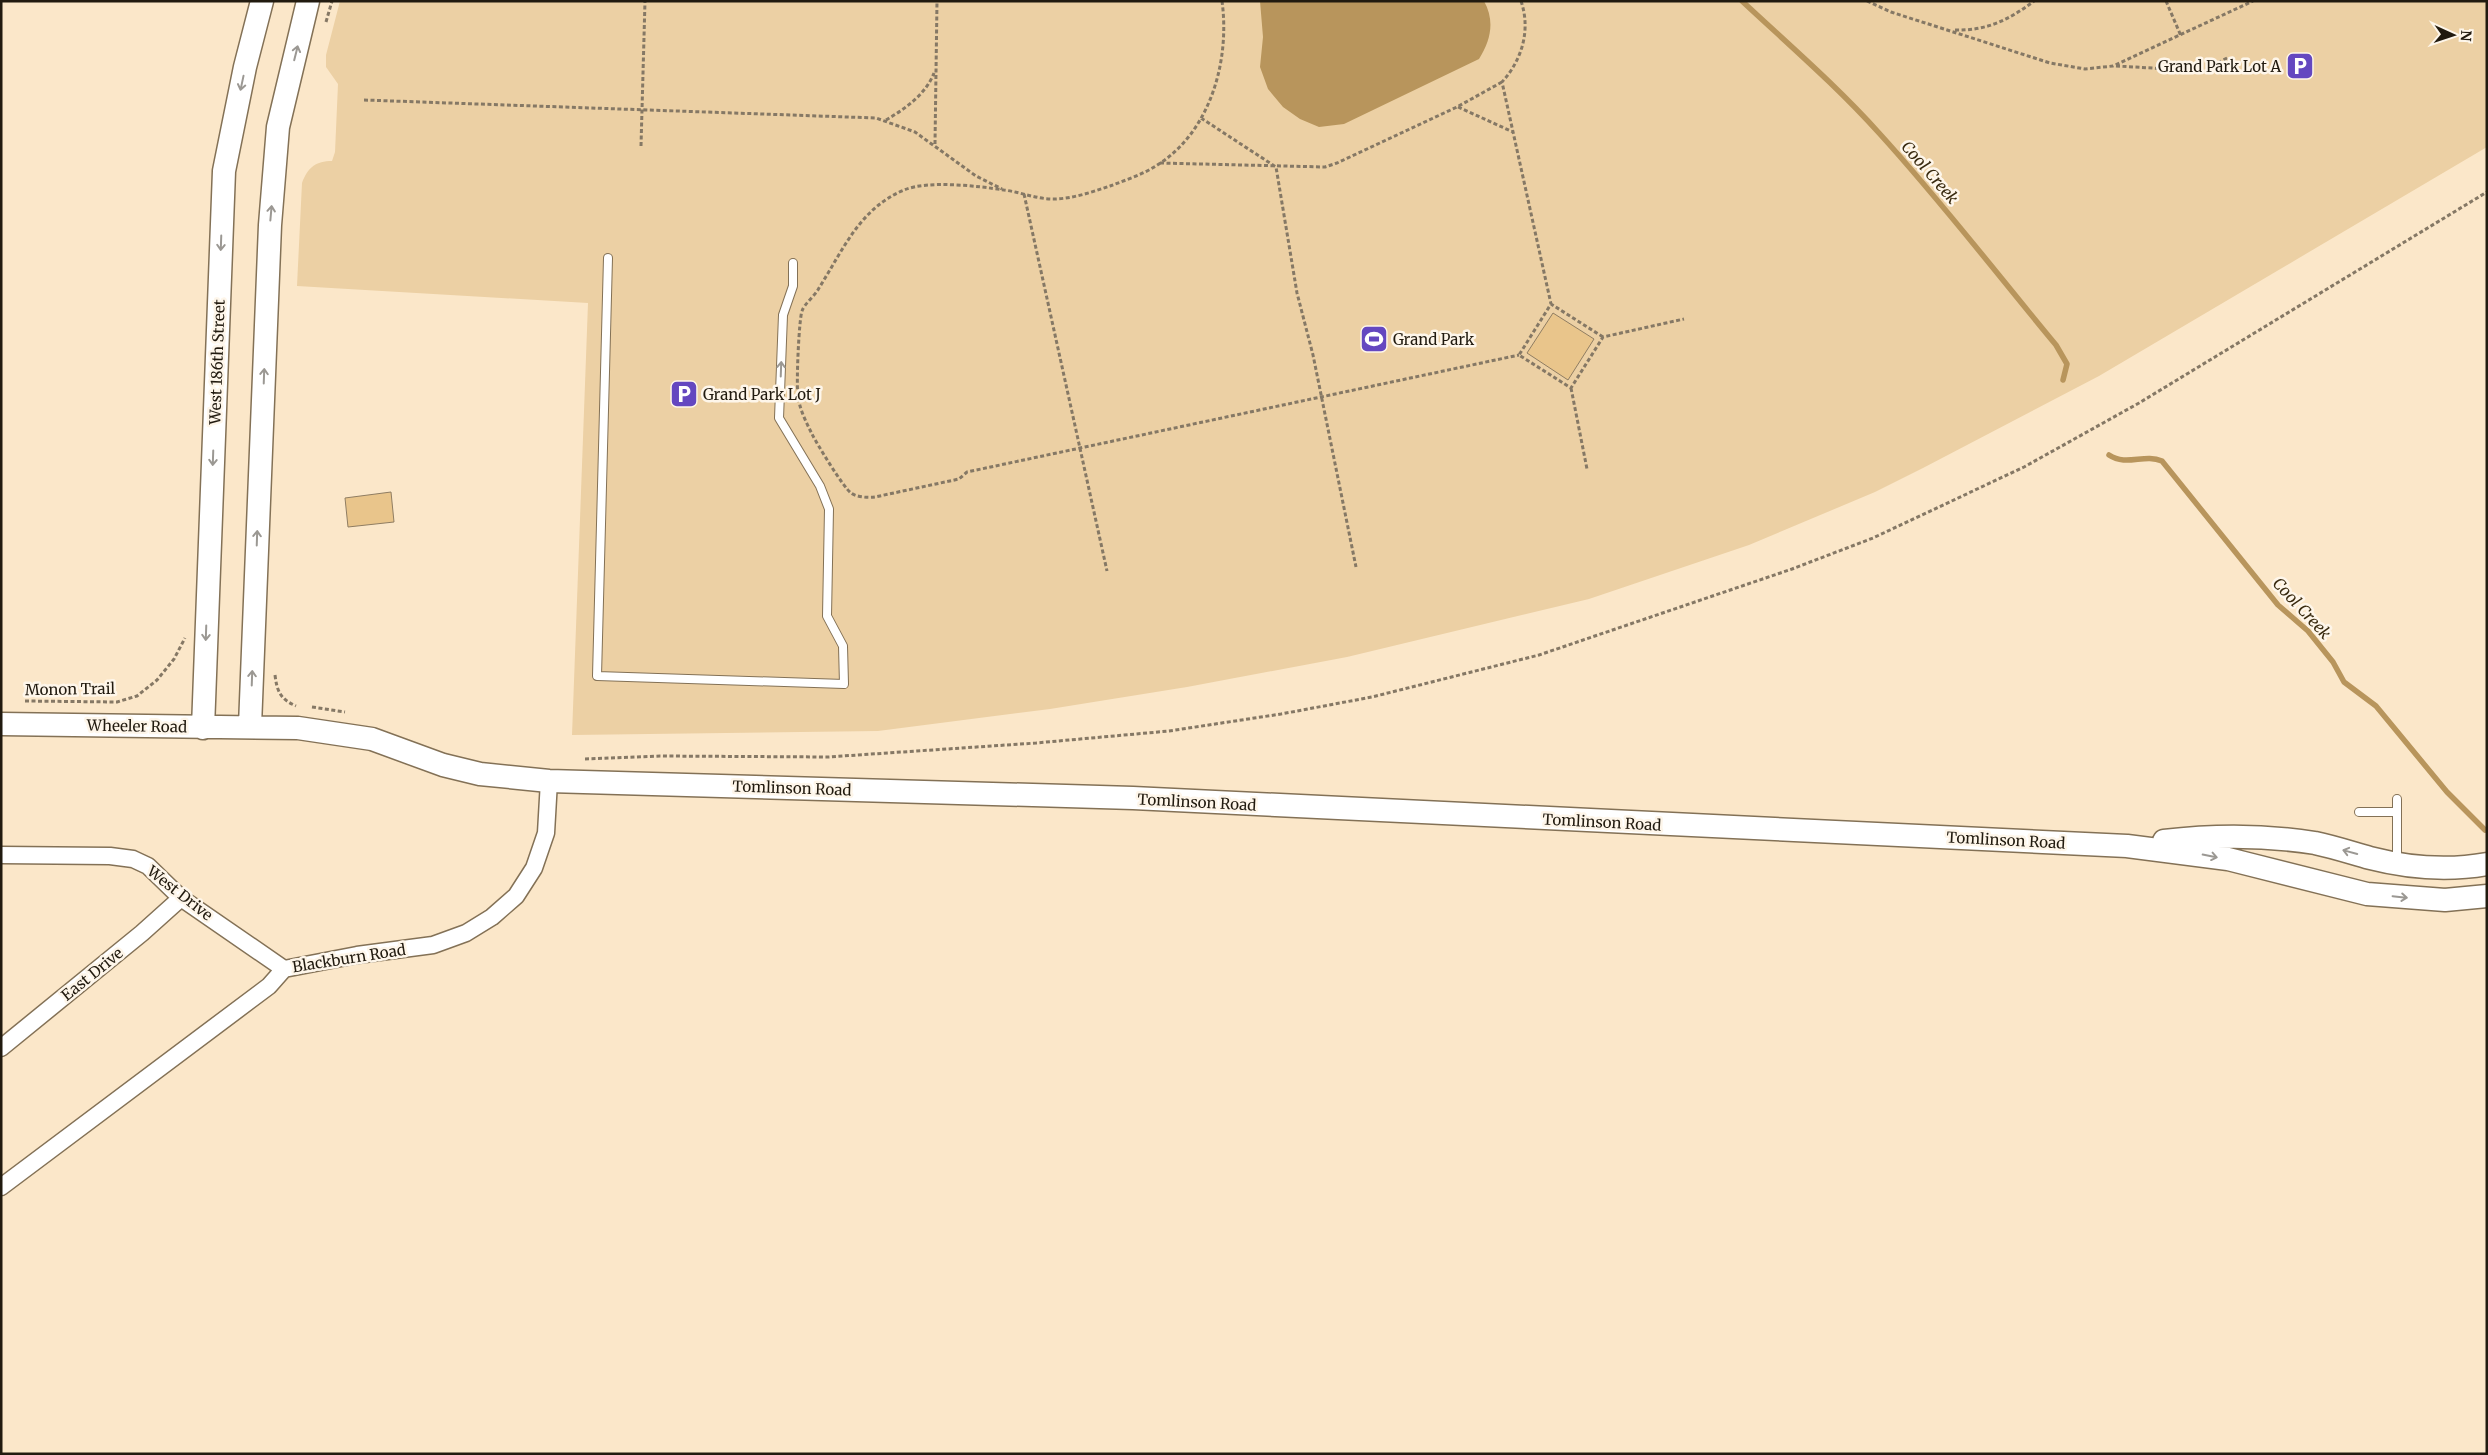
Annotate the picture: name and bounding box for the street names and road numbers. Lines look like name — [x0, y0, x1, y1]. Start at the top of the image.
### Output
street label: West 186th Street — [205, 299, 229, 426]
street label: Monon Trail — [25, 679, 116, 699]
street label: Wheeler Road — [86, 716, 187, 736]
street label: Tomlinson Road — [732, 776, 852, 800]
street label: Tomlinson Road — [1137, 789, 1257, 815]
street label: Tomlinson Road — [1542, 809, 1662, 835]
street label: Tomlinson Road — [1946, 827, 2066, 853]
street label: West Drive — [143, 861, 217, 925]
street label: Blackburn Road — [291, 940, 407, 976]
street label: East Drive — [57, 943, 127, 1005]

